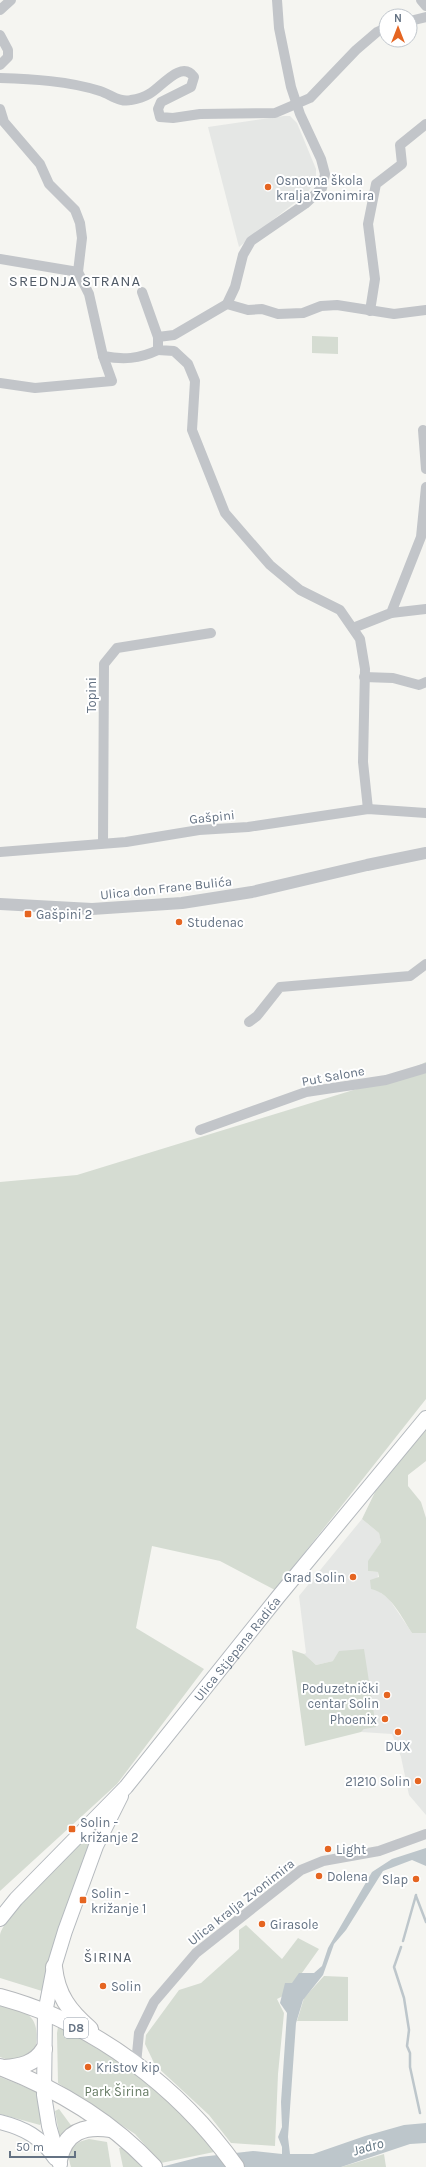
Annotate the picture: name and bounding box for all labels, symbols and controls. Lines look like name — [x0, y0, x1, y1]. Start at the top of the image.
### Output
north arrow — [378, 8, 418, 48]
text: N — [394, 12, 402, 25]
place label: Osnovna škola kralja Zvonimira — [276, 173, 374, 203]
marker: Osnovna škola kralja Zvonimira — [263, 182, 273, 192]
district label: SREDNJA STRANA — [9, 272, 141, 290]
street label: Topini — [84, 677, 99, 713]
street label: Gašpini — [189, 807, 235, 827]
street label: Ulica don Frane Bulića — [99, 874, 233, 902]
place label: Gašpini 2 — [36, 907, 92, 922]
marker: Gašpini 2 — [23, 909, 33, 919]
place label: Studenac — [187, 915, 244, 930]
marker: Studenac — [174, 917, 184, 927]
street label: Put Salone — [301, 1063, 366, 1089]
place label: Grad Solin — [284, 1570, 345, 1585]
marker: Grad Solin — [348, 1572, 358, 1582]
street label: Ulica Stjepana Radića — [190, 1593, 283, 1704]
place label: Poduzetnički centar Solin — [302, 1681, 379, 1711]
marker: Poduzetnički centar Solin — [382, 1690, 392, 1700]
place label: Phoenix — [330, 1712, 377, 1727]
marker: Phoenix — [380, 1714, 390, 1724]
marker: DUX — [393, 1727, 403, 1737]
place label: DUX — [385, 1739, 411, 1754]
place label: 21210 Solin — [345, 1774, 410, 1789]
marker: 21210 Solin — [413, 1776, 423, 1786]
place label: Solin - križanje 2 — [80, 1815, 138, 1845]
marker: Solin - križanje 2 — [67, 1824, 77, 1834]
place label: Light — [336, 1842, 366, 1857]
marker: Light — [323, 1844, 333, 1854]
street label: Ulica kralja Zvonimira — [185, 1856, 297, 1948]
place label: Dolena — [327, 1869, 368, 1884]
marker: Dolena — [314, 1871, 324, 1881]
place label: Slap — [382, 1872, 408, 1887]
marker: Slap — [411, 1874, 421, 1884]
place label: Solin - križanje 1 — [91, 1886, 146, 1916]
marker: Solin - križanje 1 — [78, 1895, 88, 1905]
place label: Girasole — [270, 1917, 319, 1932]
marker: Girasole — [257, 1919, 267, 1929]
district label: ŠIRINA — [84, 1949, 132, 1966]
place label: Solin — [111, 1979, 141, 1994]
marker: Solin — [98, 1981, 108, 1991]
road number: D8 — [64, 2018, 88, 2038]
place label: Kristov kip — [96, 2060, 160, 2075]
marker: Kristov kip — [83, 2062, 93, 2072]
park label: Park Širina — [85, 2083, 149, 2099]
scale bar — [10, 2133, 75, 2159]
water label: Jadro — [351, 2134, 386, 2159]
text: 50 m — [16, 2140, 44, 2154]

